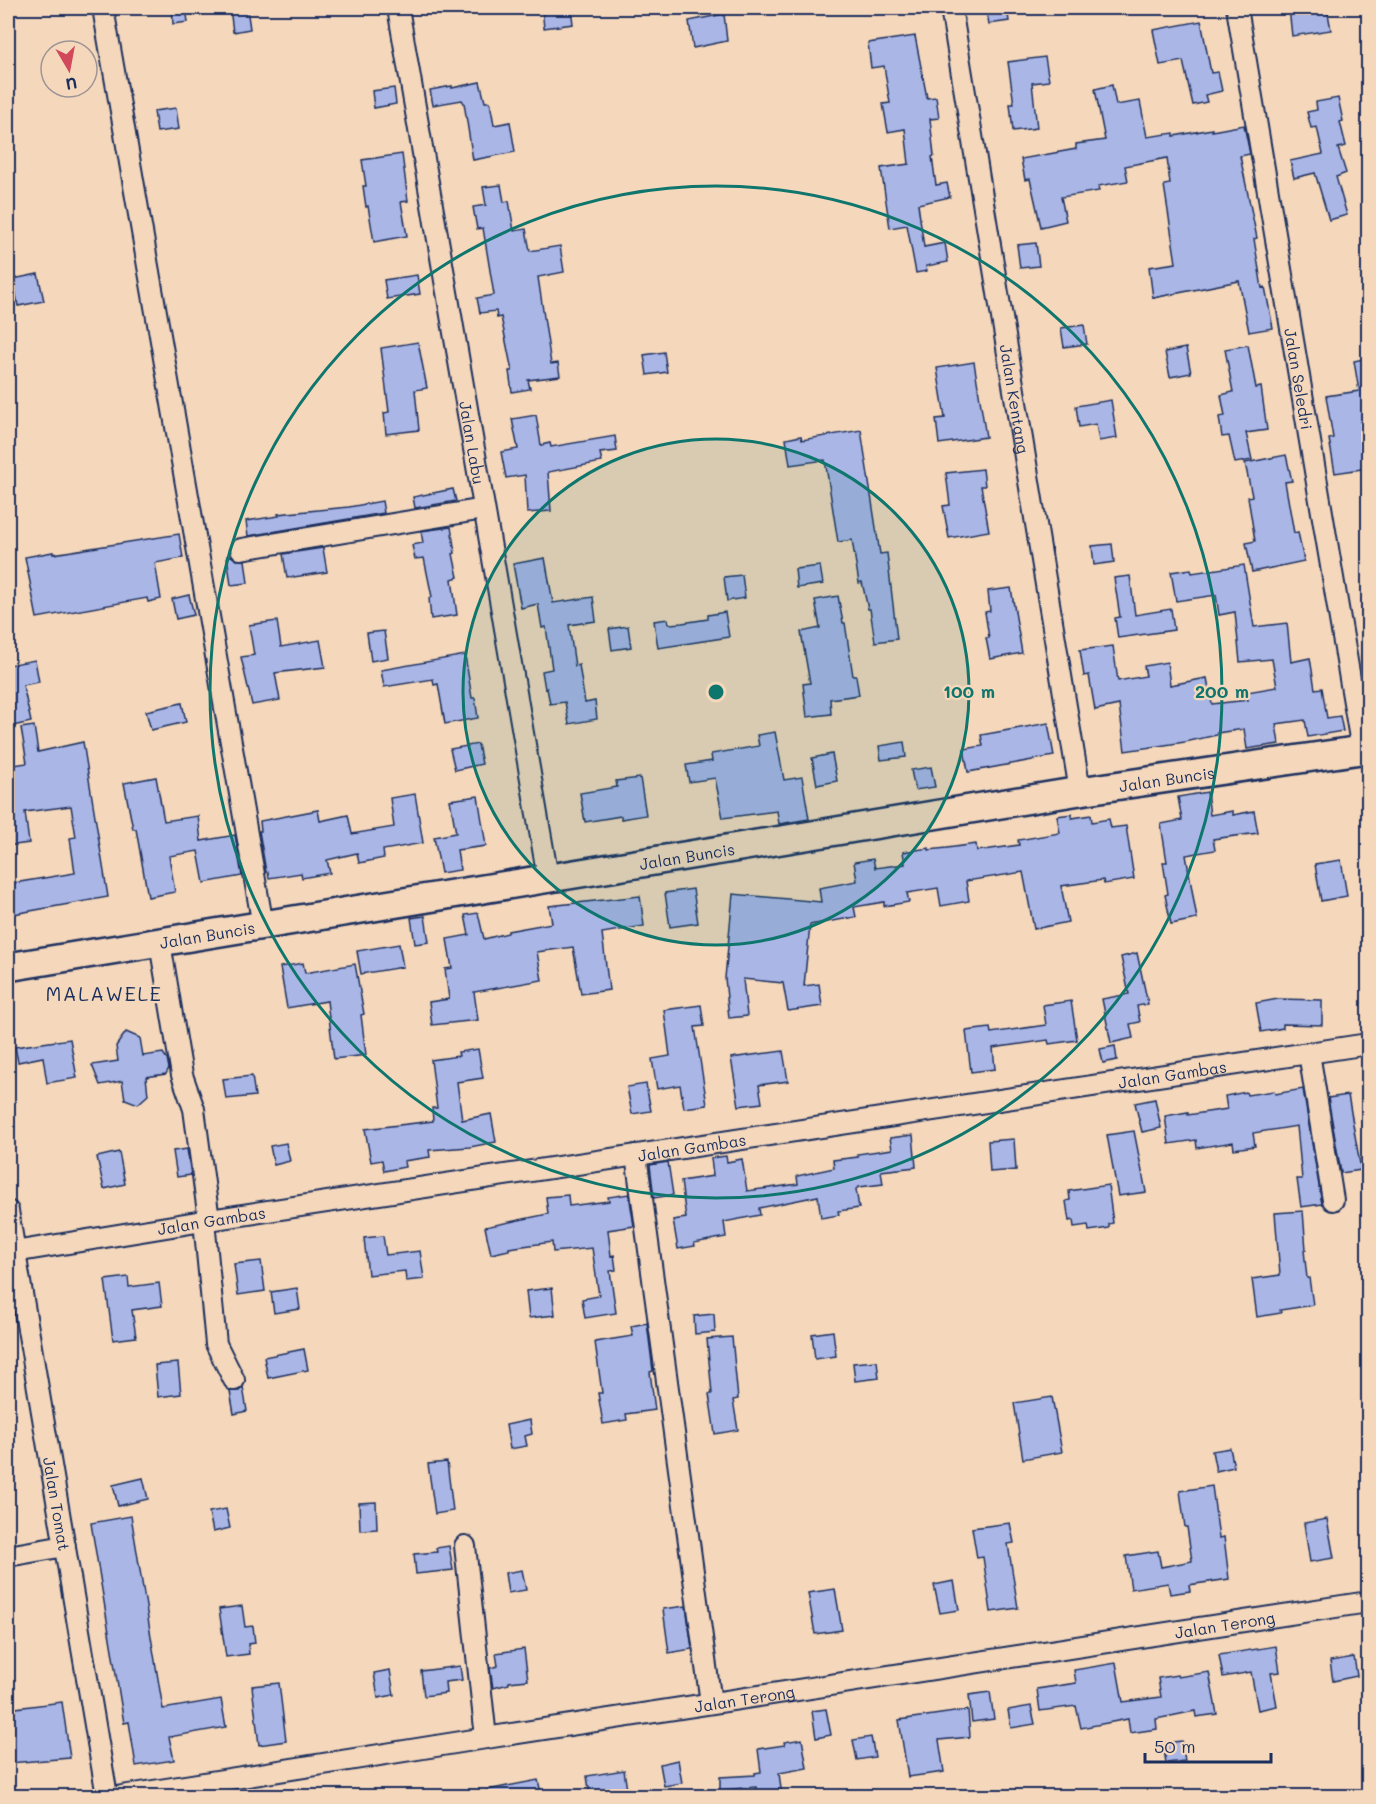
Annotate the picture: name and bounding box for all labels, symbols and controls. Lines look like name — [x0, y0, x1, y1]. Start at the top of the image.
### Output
north arrow — [39, 39, 99, 99]
text: U — [64, 73, 79, 96]
street label: Jalan Seledri — [1281, 326, 1318, 431]
street label: Jalan Kentang — [996, 343, 1035, 455]
street label: Jalan Labu — [455, 399, 490, 486]
text: 100 m — [943, 679, 995, 703]
text: 200 m — [1195, 679, 1249, 703]
centre of rings — [706, 682, 726, 702]
street label: Jalan Buncis — [1117, 761, 1216, 796]
street label: Jalan Buncis — [638, 837, 736, 874]
street label: Jalan Buncis — [158, 916, 257, 952]
district label: MALAWELE — [45, 980, 163, 1006]
street label: Jalan Gambas — [1117, 1055, 1228, 1092]
street label: Jalan Gambas — [636, 1128, 747, 1165]
street label: Jalan Gambas — [156, 1201, 267, 1239]
street label: Jalan Tomat — [39, 1455, 76, 1552]
street label: Jalan Terong — [1173, 1606, 1276, 1642]
street label: Jalan Terong — [693, 1680, 796, 1716]
scale bar — [1145, 1726, 1271, 1764]
text: 50 m — [1154, 1734, 1196, 1758]

